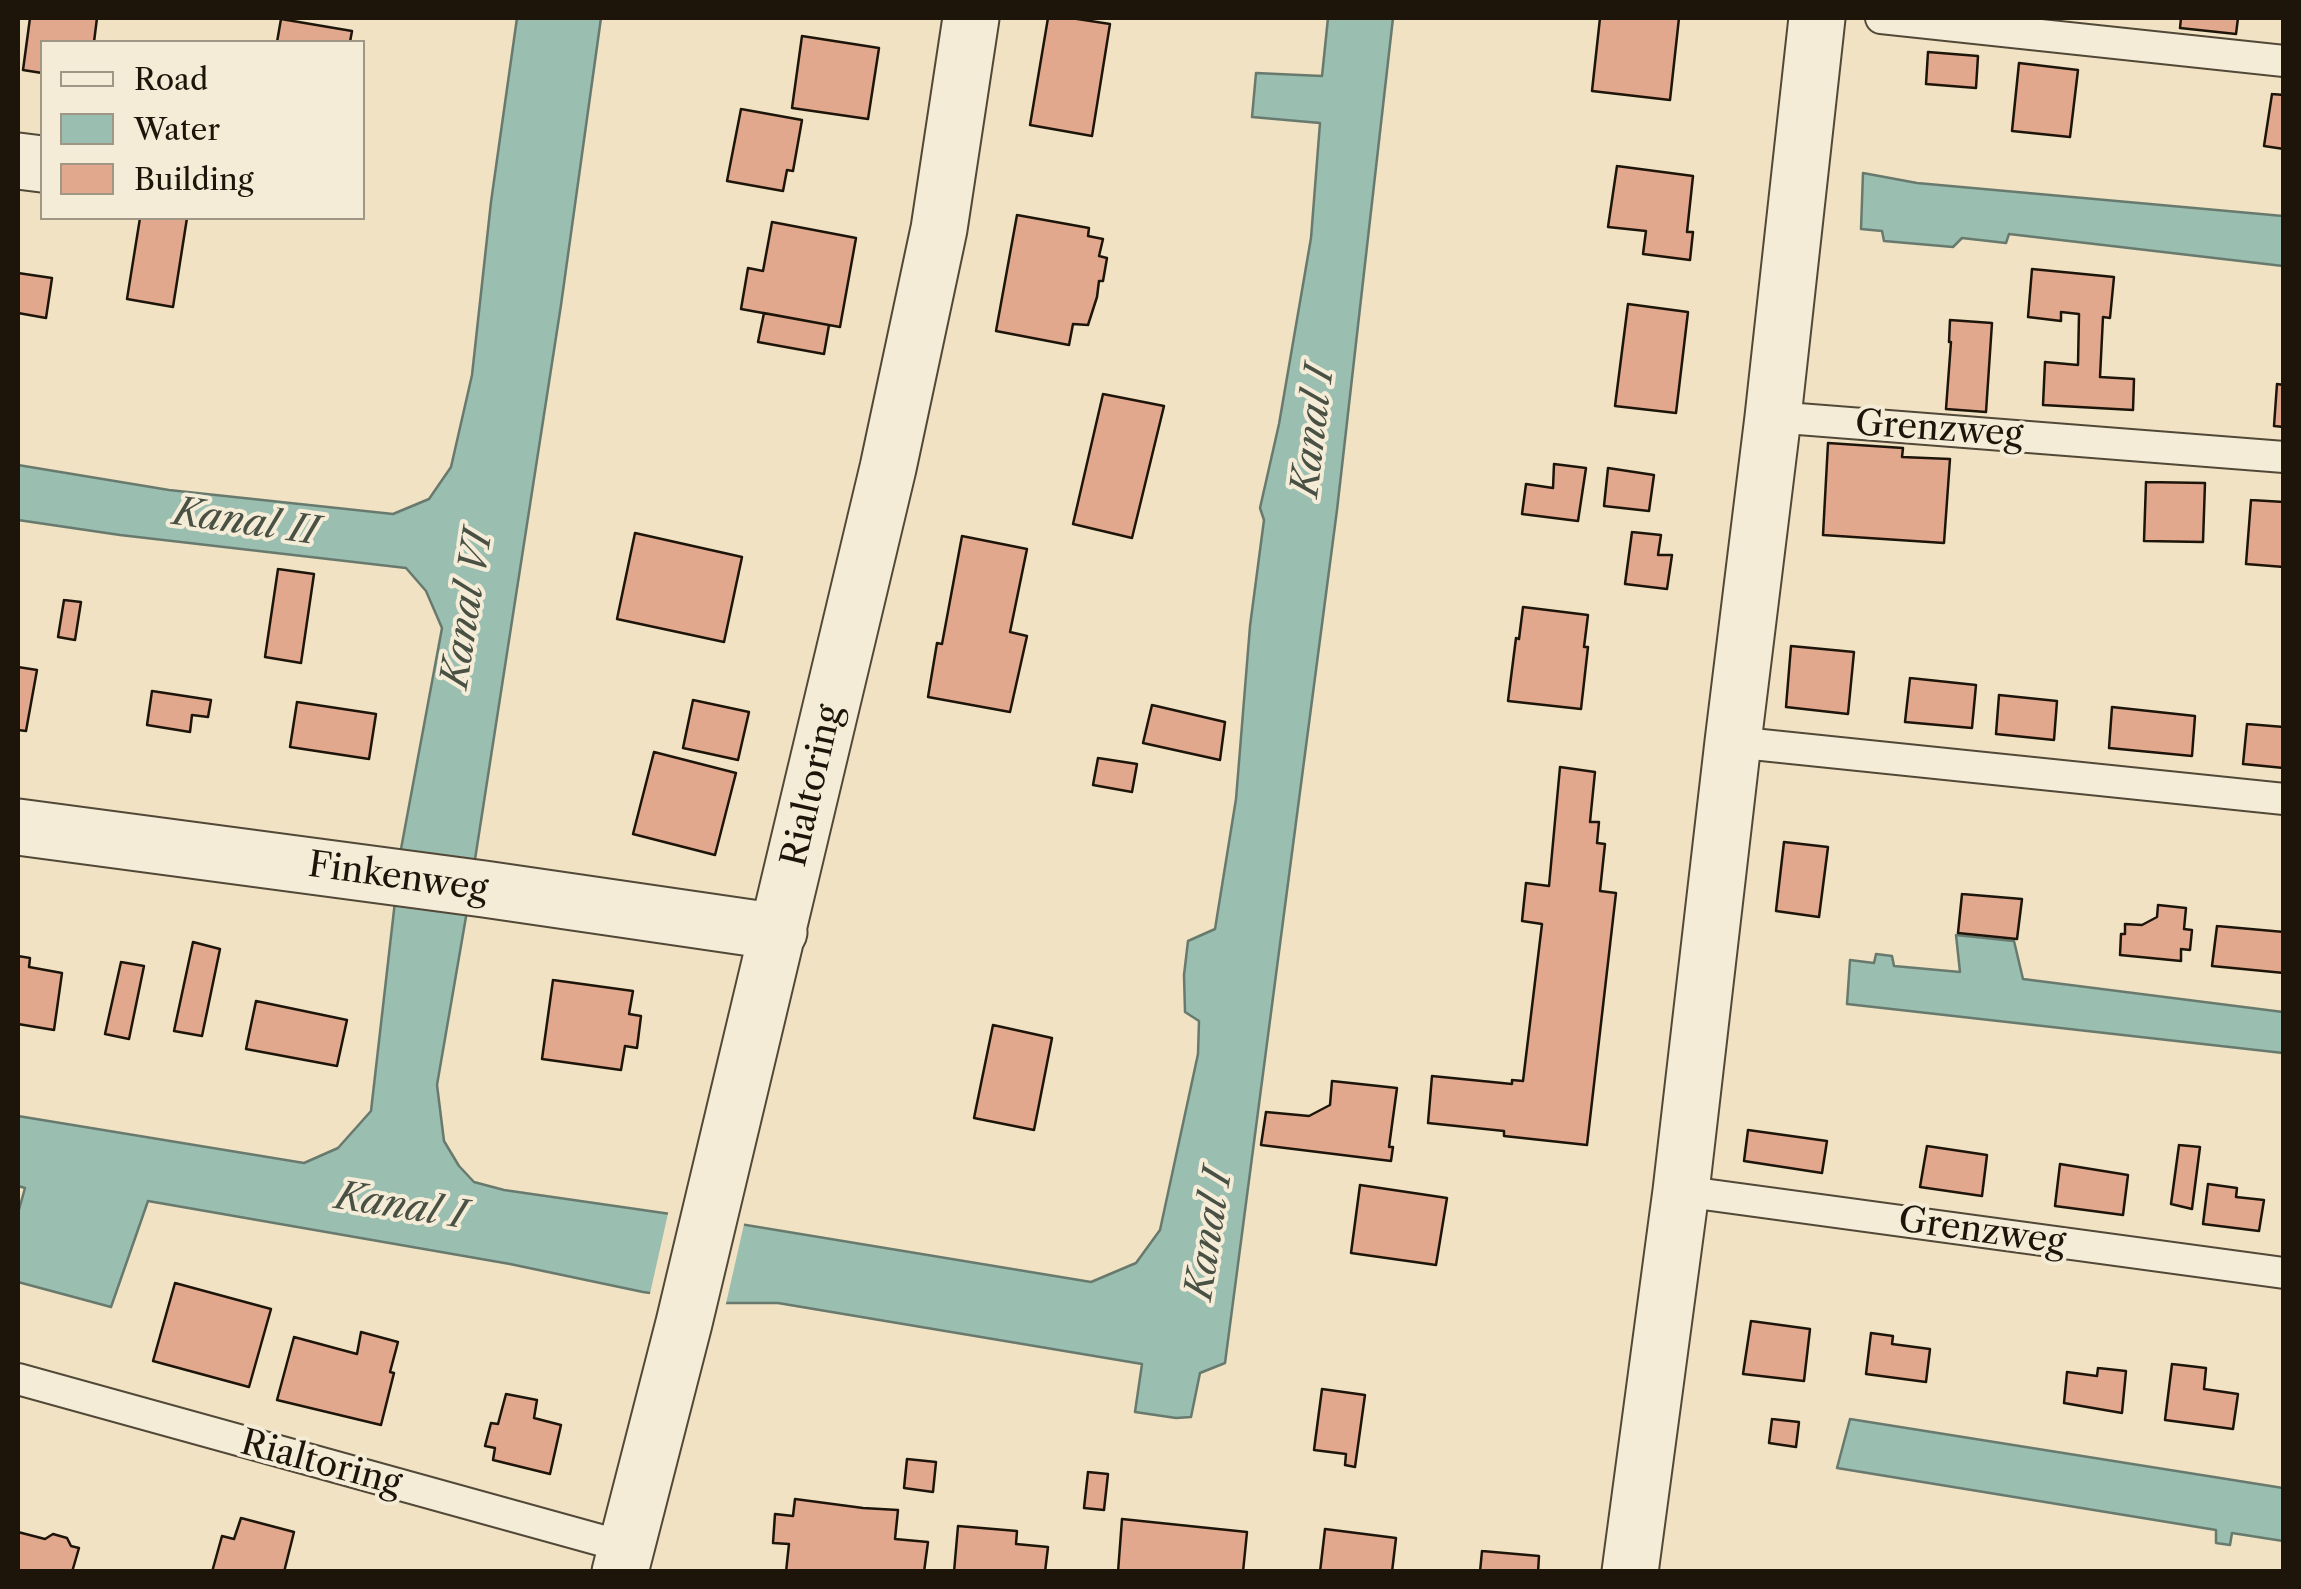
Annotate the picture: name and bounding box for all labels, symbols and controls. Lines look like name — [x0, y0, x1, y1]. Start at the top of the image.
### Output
legend — [40, 40, 365, 220]
text: Road — [134, 61, 208, 98]
text: Water — [134, 111, 220, 148]
text: Building — [134, 161, 254, 198]
water label: Kanal I — [1283, 365, 1345, 499]
street label: Grenzweg — [1854, 403, 2024, 457]
water label: Kanal II — [170, 490, 320, 556]
water label: Kanal VI — [433, 529, 503, 691]
street label: Rialtoring — [774, 701, 852, 871]
street label: Finkenweg — [306, 845, 490, 911]
water label: Kanal I — [1177, 1167, 1243, 1303]
water label: Kanal I — [332, 1174, 468, 1240]
street label: Grenzweg — [1896, 1200, 2068, 1264]
street label: Rialtoring — [236, 1422, 406, 1506]

